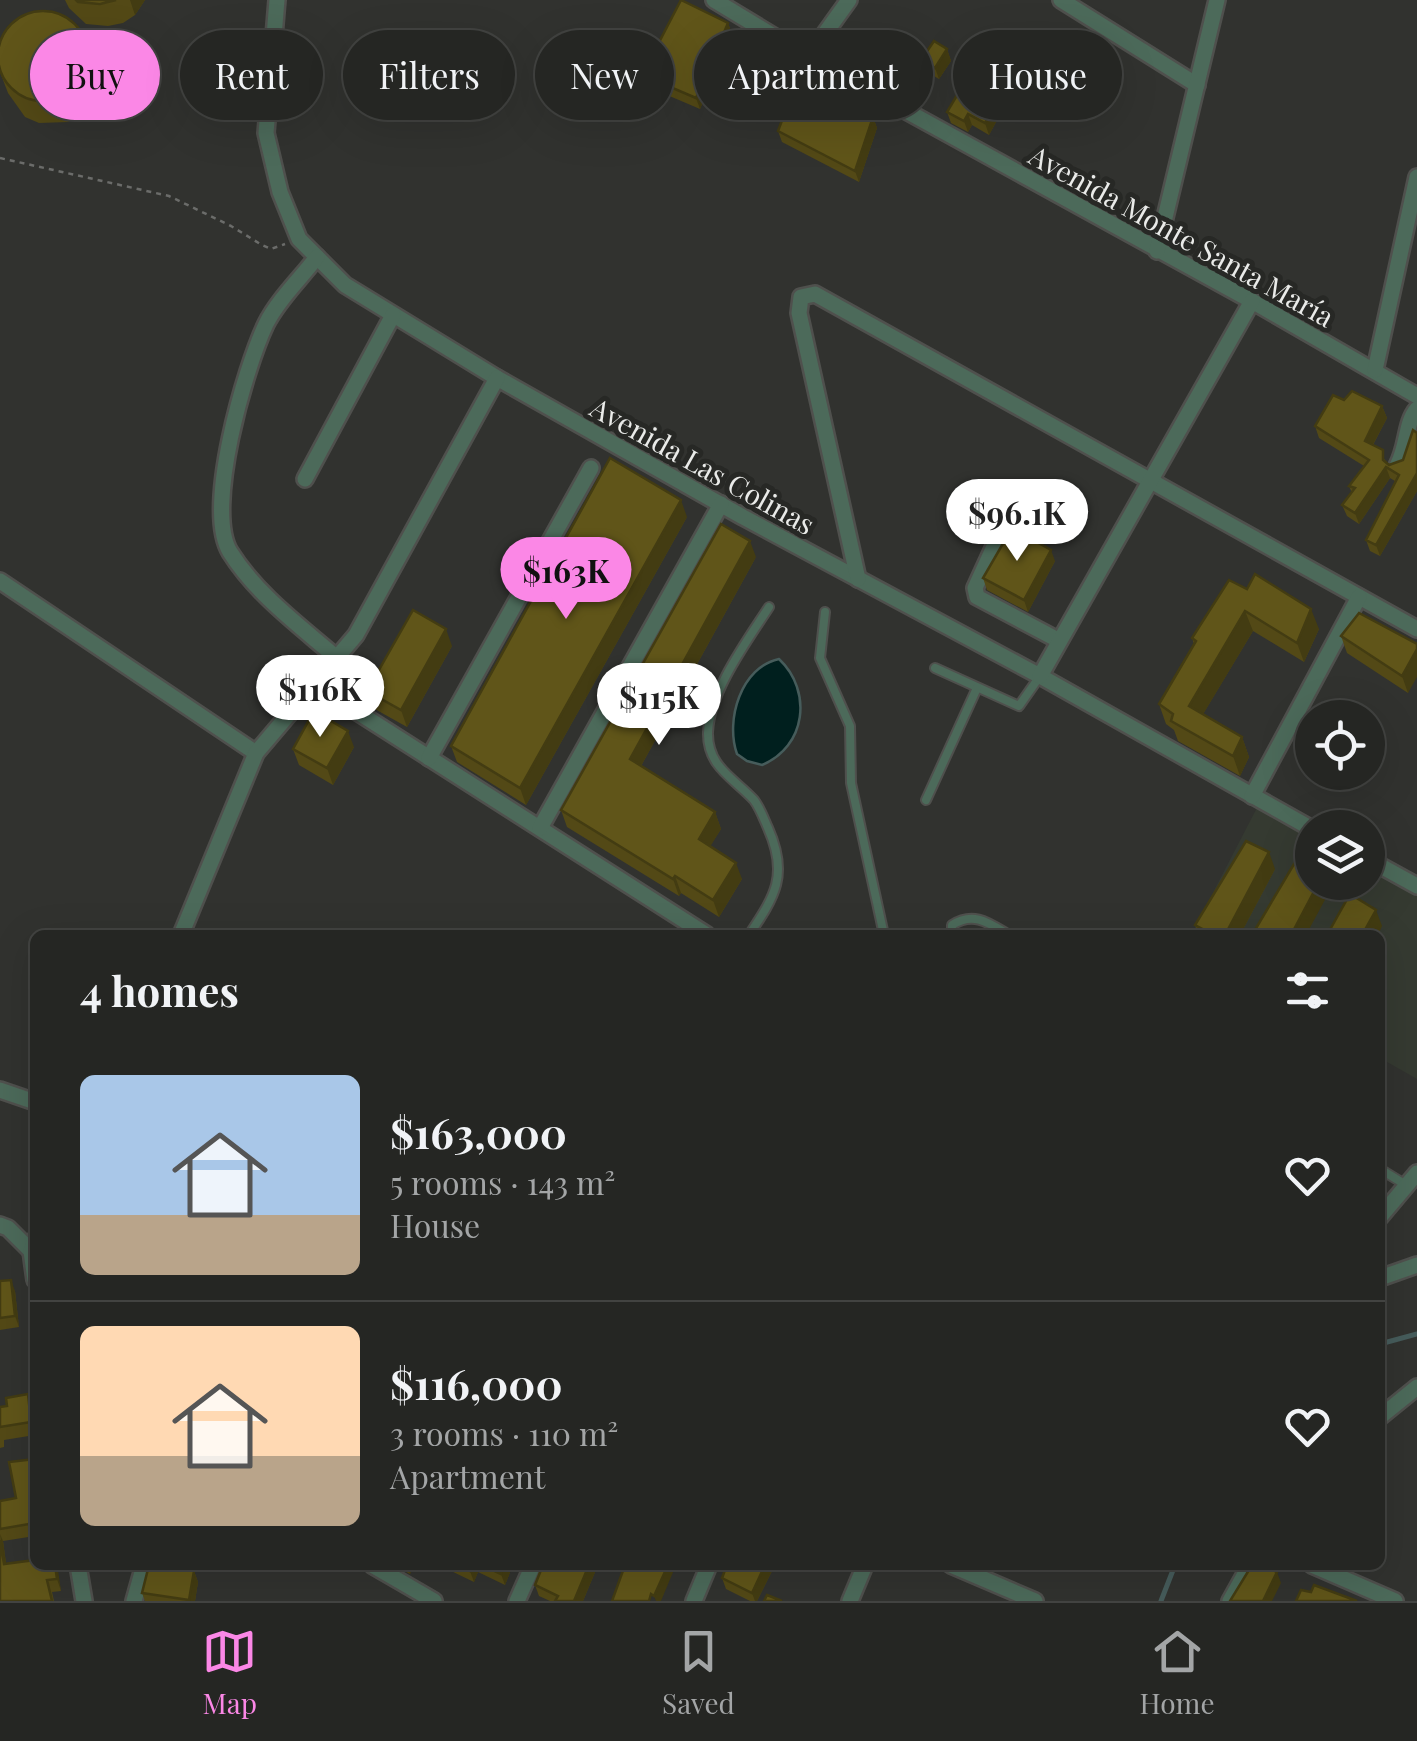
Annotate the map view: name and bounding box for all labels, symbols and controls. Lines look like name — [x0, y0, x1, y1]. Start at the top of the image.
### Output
chip: Buy — [30, 30, 160, 120]
chip: Rent — [180, 30, 323, 120]
chip: Filters — [343, 30, 515, 120]
chip: New — [535, 30, 674, 120]
chip: Apartment — [694, 30, 933, 120]
chip: House — [953, 30, 1122, 120]
street label: Avenida Monte Santa María — [1022, 135, 1341, 334]
street label: Avenida Las Colinas — [584, 388, 822, 542]
pin: $96.1K — [936, 479, 1098, 564]
text: $96.1K — [968, 490, 1066, 533]
pin: $163K — [496, 537, 636, 622]
text: $163K — [522, 548, 610, 591]
pin: $116K — [250, 655, 390, 740]
pin: $115K — [589, 663, 729, 748]
text: $116K — [278, 666, 362, 709]
text: $115K — [619, 674, 699, 717]
map controls — [1295, 700, 1385, 900]
button: locate — [1295, 700, 1385, 790]
button: layers — [1295, 810, 1385, 900]
text: 4 homes — [80, 962, 239, 1018]
icon: filters — [1280, 963, 1335, 1018]
text: $163,000 — [390, 1104, 567, 1160]
icon: home — [160, 1115, 280, 1235]
icon: heart — [1280, 1148, 1335, 1203]
text: 5 rooms · 143 m² — [390, 1160, 615, 1203]
text: House — [390, 1203, 480, 1246]
text: $116,000 — [390, 1355, 563, 1411]
icon: home — [160, 1366, 280, 1486]
icon: heart — [1280, 1399, 1335, 1454]
text: 3 rooms · 110 m² — [390, 1411, 618, 1454]
text: Apartment — [390, 1454, 545, 1497]
tab: Map — [202, 1624, 257, 1721]
tab: Saved — [662, 1624, 735, 1721]
tab: Home — [1140, 1624, 1215, 1721]

